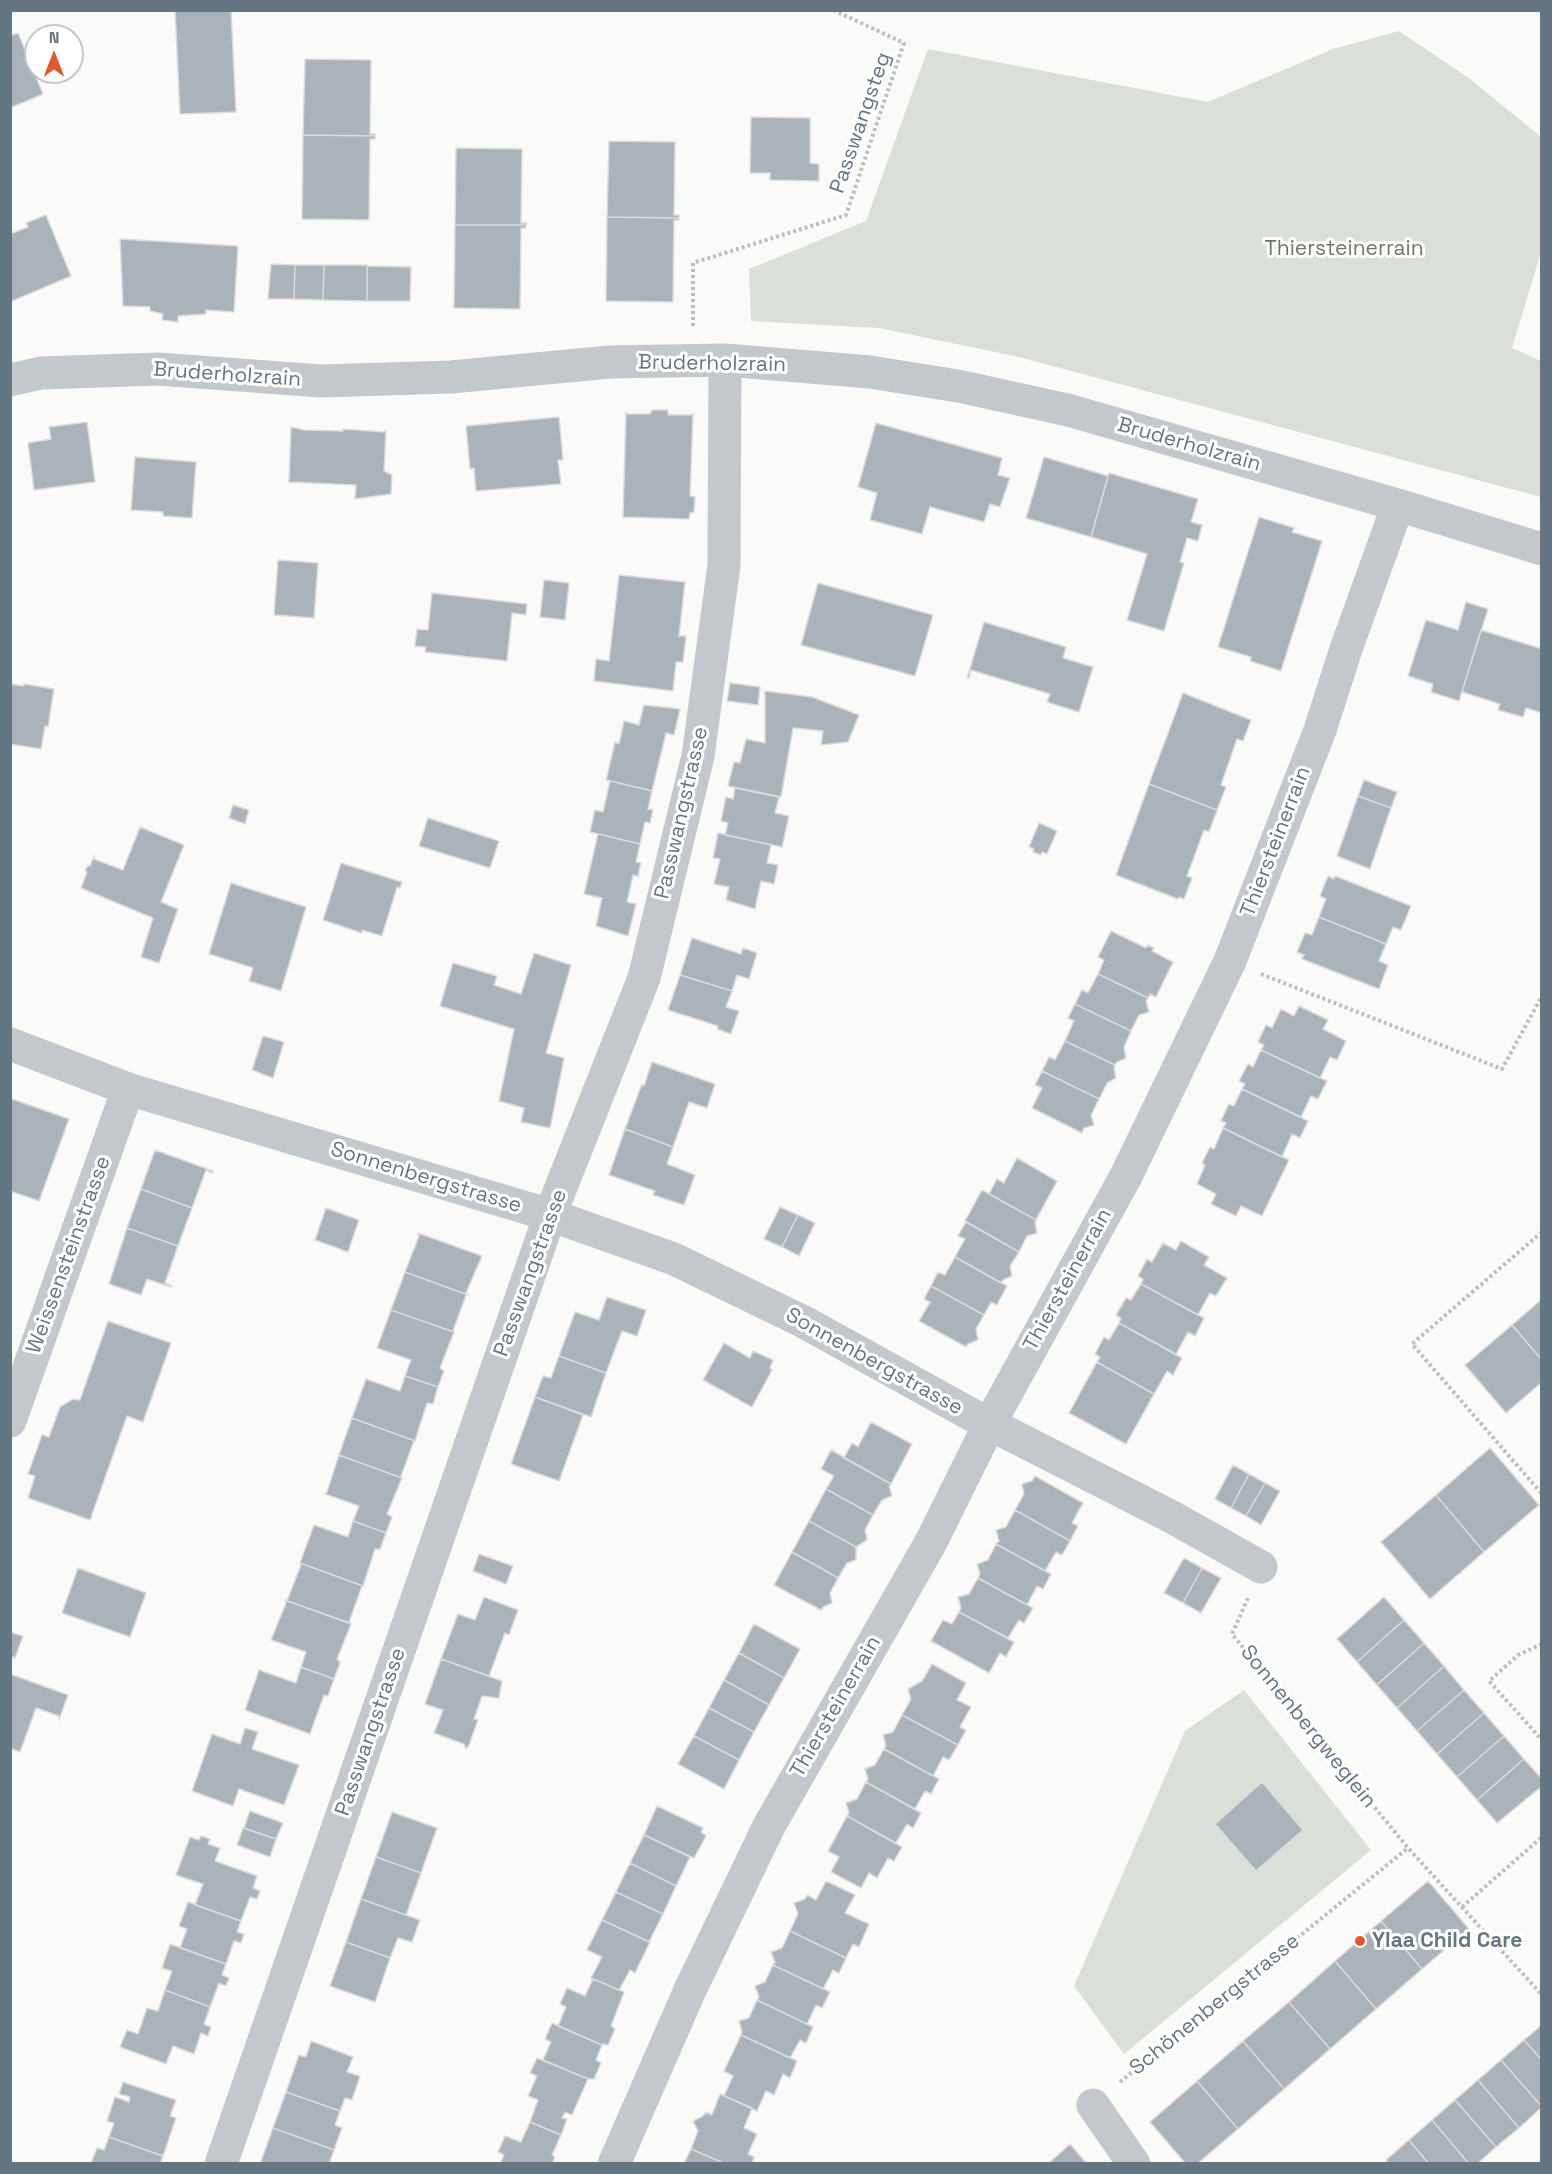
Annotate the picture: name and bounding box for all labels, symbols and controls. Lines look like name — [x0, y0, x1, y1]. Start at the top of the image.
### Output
north arrow — [24, 24, 84, 84]
text: N — [49, 27, 59, 48]
street label: Passwangsteg — [825, 49, 897, 197]
park label: Thiersteinerrain — [1264, 236, 1424, 262]
street label: Bruderholzrain — [638, 350, 786, 378]
street label: Bruderholzrain — [152, 357, 302, 393]
street label: Bruderholzrain — [1114, 412, 1264, 478]
street label: Passwangstrasse — [650, 724, 714, 902]
street label: Thiersteinerrain — [1236, 763, 1316, 921]
street label: Sonnenbergstrasse — [327, 1137, 525, 1219]
street label: Weissensteinstrasse — [22, 1153, 116, 1357]
street label: Passwangstrasse — [489, 1186, 573, 1360]
street label: Thiersteinerrain — [1018, 1204, 1118, 1356]
street label: Sonnenbergstrasse — [781, 1303, 967, 1421]
street label: Thiersteinerrain — [785, 1632, 887, 1782]
street label: Sonnenbergweglein — [1235, 1641, 1381, 1813]
street label: Passwangstrasse — [330, 1645, 412, 1819]
place label: Ylaa Child Care — [1372, 1928, 1522, 1954]
street label: Schönenbergstrasse — [1125, 1929, 1305, 2081]
marker: Ylaa Child Care — [1353, 1934, 1367, 1948]

